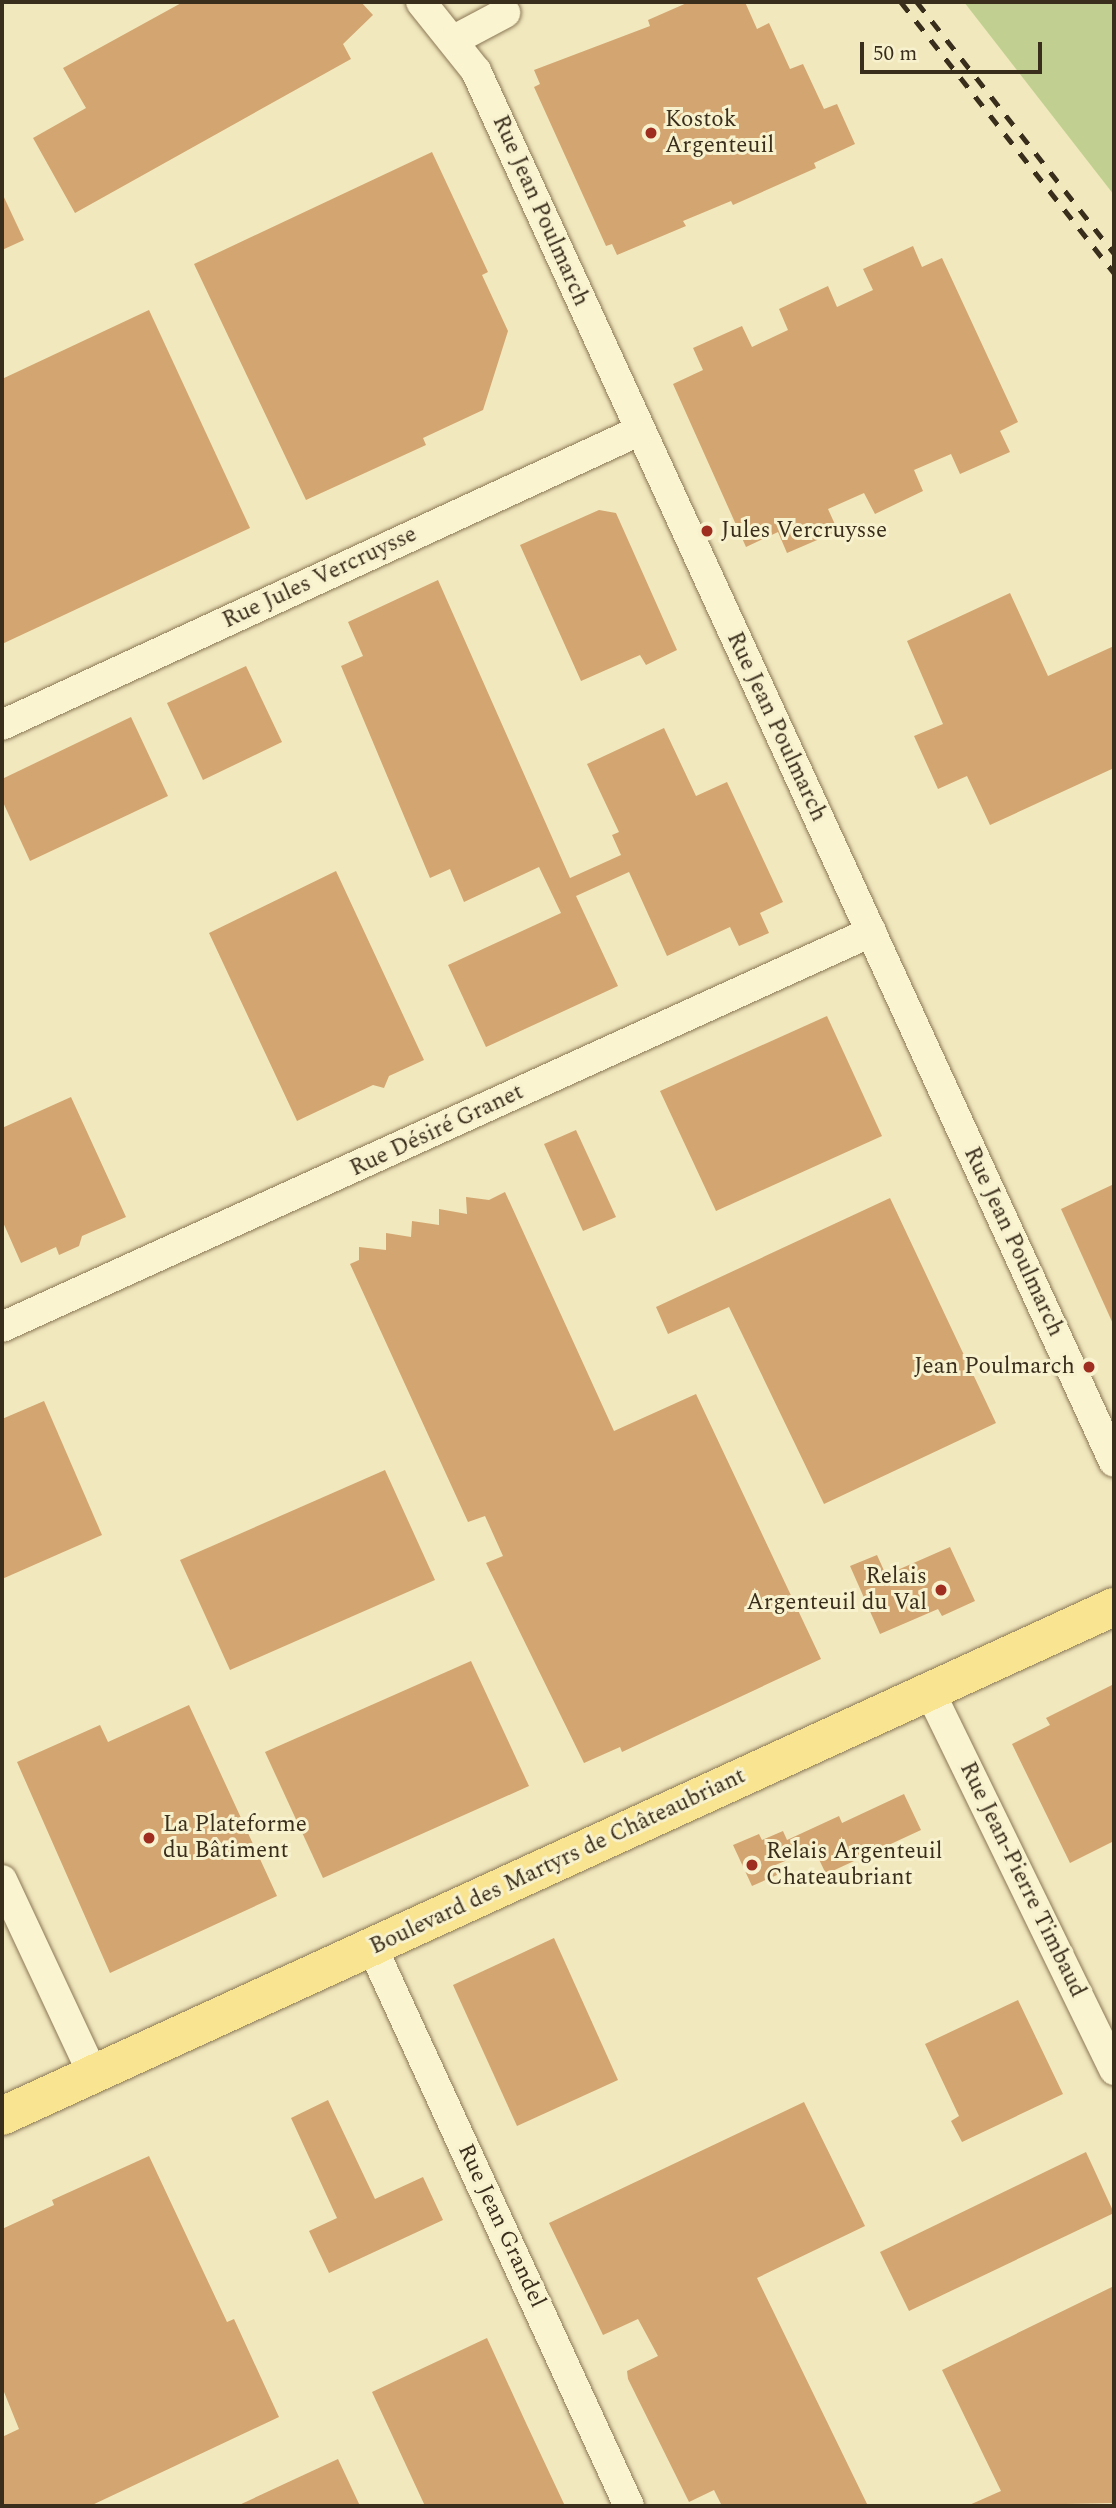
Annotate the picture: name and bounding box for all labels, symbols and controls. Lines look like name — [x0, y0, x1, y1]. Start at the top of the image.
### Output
scale bar — [864, 28, 1046, 72]
text: 50 m — [873, 38, 917, 70]
place label: Kostok Argenteuil — [665, 106, 774, 160]
street label: Rue Jean Poulmarch — [486, 111, 594, 311]
marker: Kostok Argenteuil — [643, 125, 659, 141]
place label: Jules Vercruysse — [721, 517, 887, 545]
street label: Rue Jules Vercruysse — [218, 521, 422, 635]
marker: Jules Vercruysse — [699, 523, 715, 539]
street label: Rue Jean Poulmarch — [720, 628, 832, 826]
street label: Rue Désiré Granet — [346, 1079, 528, 1183]
street label: Rue Jean Poulmarch — [957, 1143, 1069, 1341]
place label: Jean Poulmarch — [914, 1353, 1075, 1381]
marker: Jean Poulmarch — [1081, 1359, 1097, 1375]
place label: Relais Argenteuil du Val — [747, 1563, 927, 1617]
marker: Relais Argenteuil du Val — [933, 1582, 949, 1598]
street label: Rue Jean-Pierre Timbaud — [953, 1758, 1091, 2002]
street label: Boulevard des Martyrs de Châteaubriant — [366, 1763, 750, 1961]
place label: La Plateforme du Bâtiment — [163, 1811, 307, 1865]
marker: La Plateforme du Bâtiment — [141, 1830, 157, 1846]
place label: Relais Argenteuil Chateaubriant — [766, 1838, 943, 1892]
marker: Relais Argenteuil Chateaubriant — [744, 1857, 760, 1873]
street label: Rue Jean Grandel — [451, 2140, 551, 2312]

